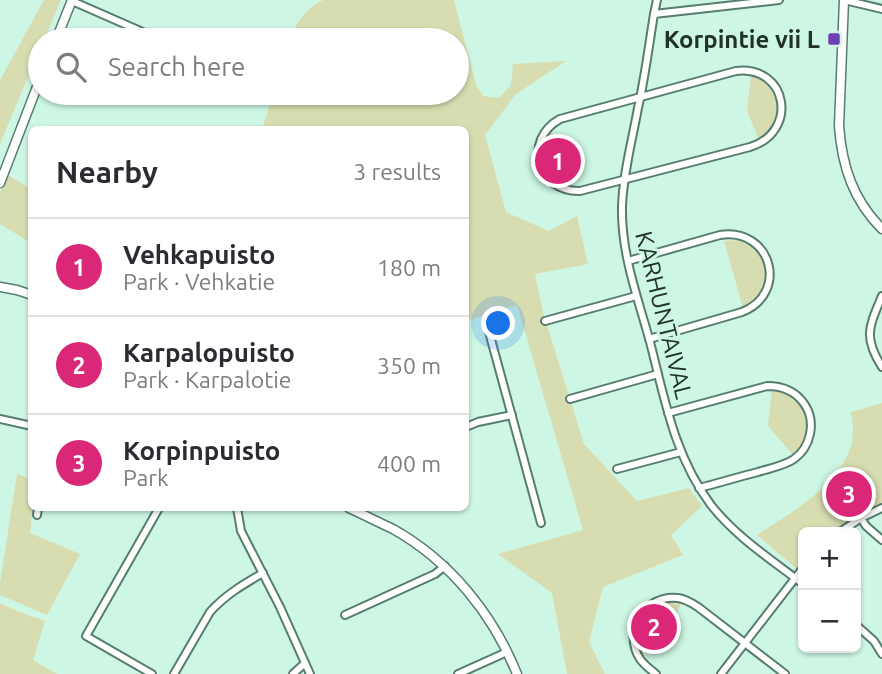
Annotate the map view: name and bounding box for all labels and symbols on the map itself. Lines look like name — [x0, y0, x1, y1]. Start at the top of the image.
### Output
place label: Korpintie vii L — [664, 26, 820, 53]
marker: Korpintie vii L — [826, 31, 842, 47]
pin: 1 — [535, 135, 581, 187]
street label: KARHUNTAIVAL — [630, 228, 698, 402]
your location — [481, 306, 515, 340]
pin: 3 — [826, 468, 872, 520]
pin: 2 — [631, 601, 677, 653]

